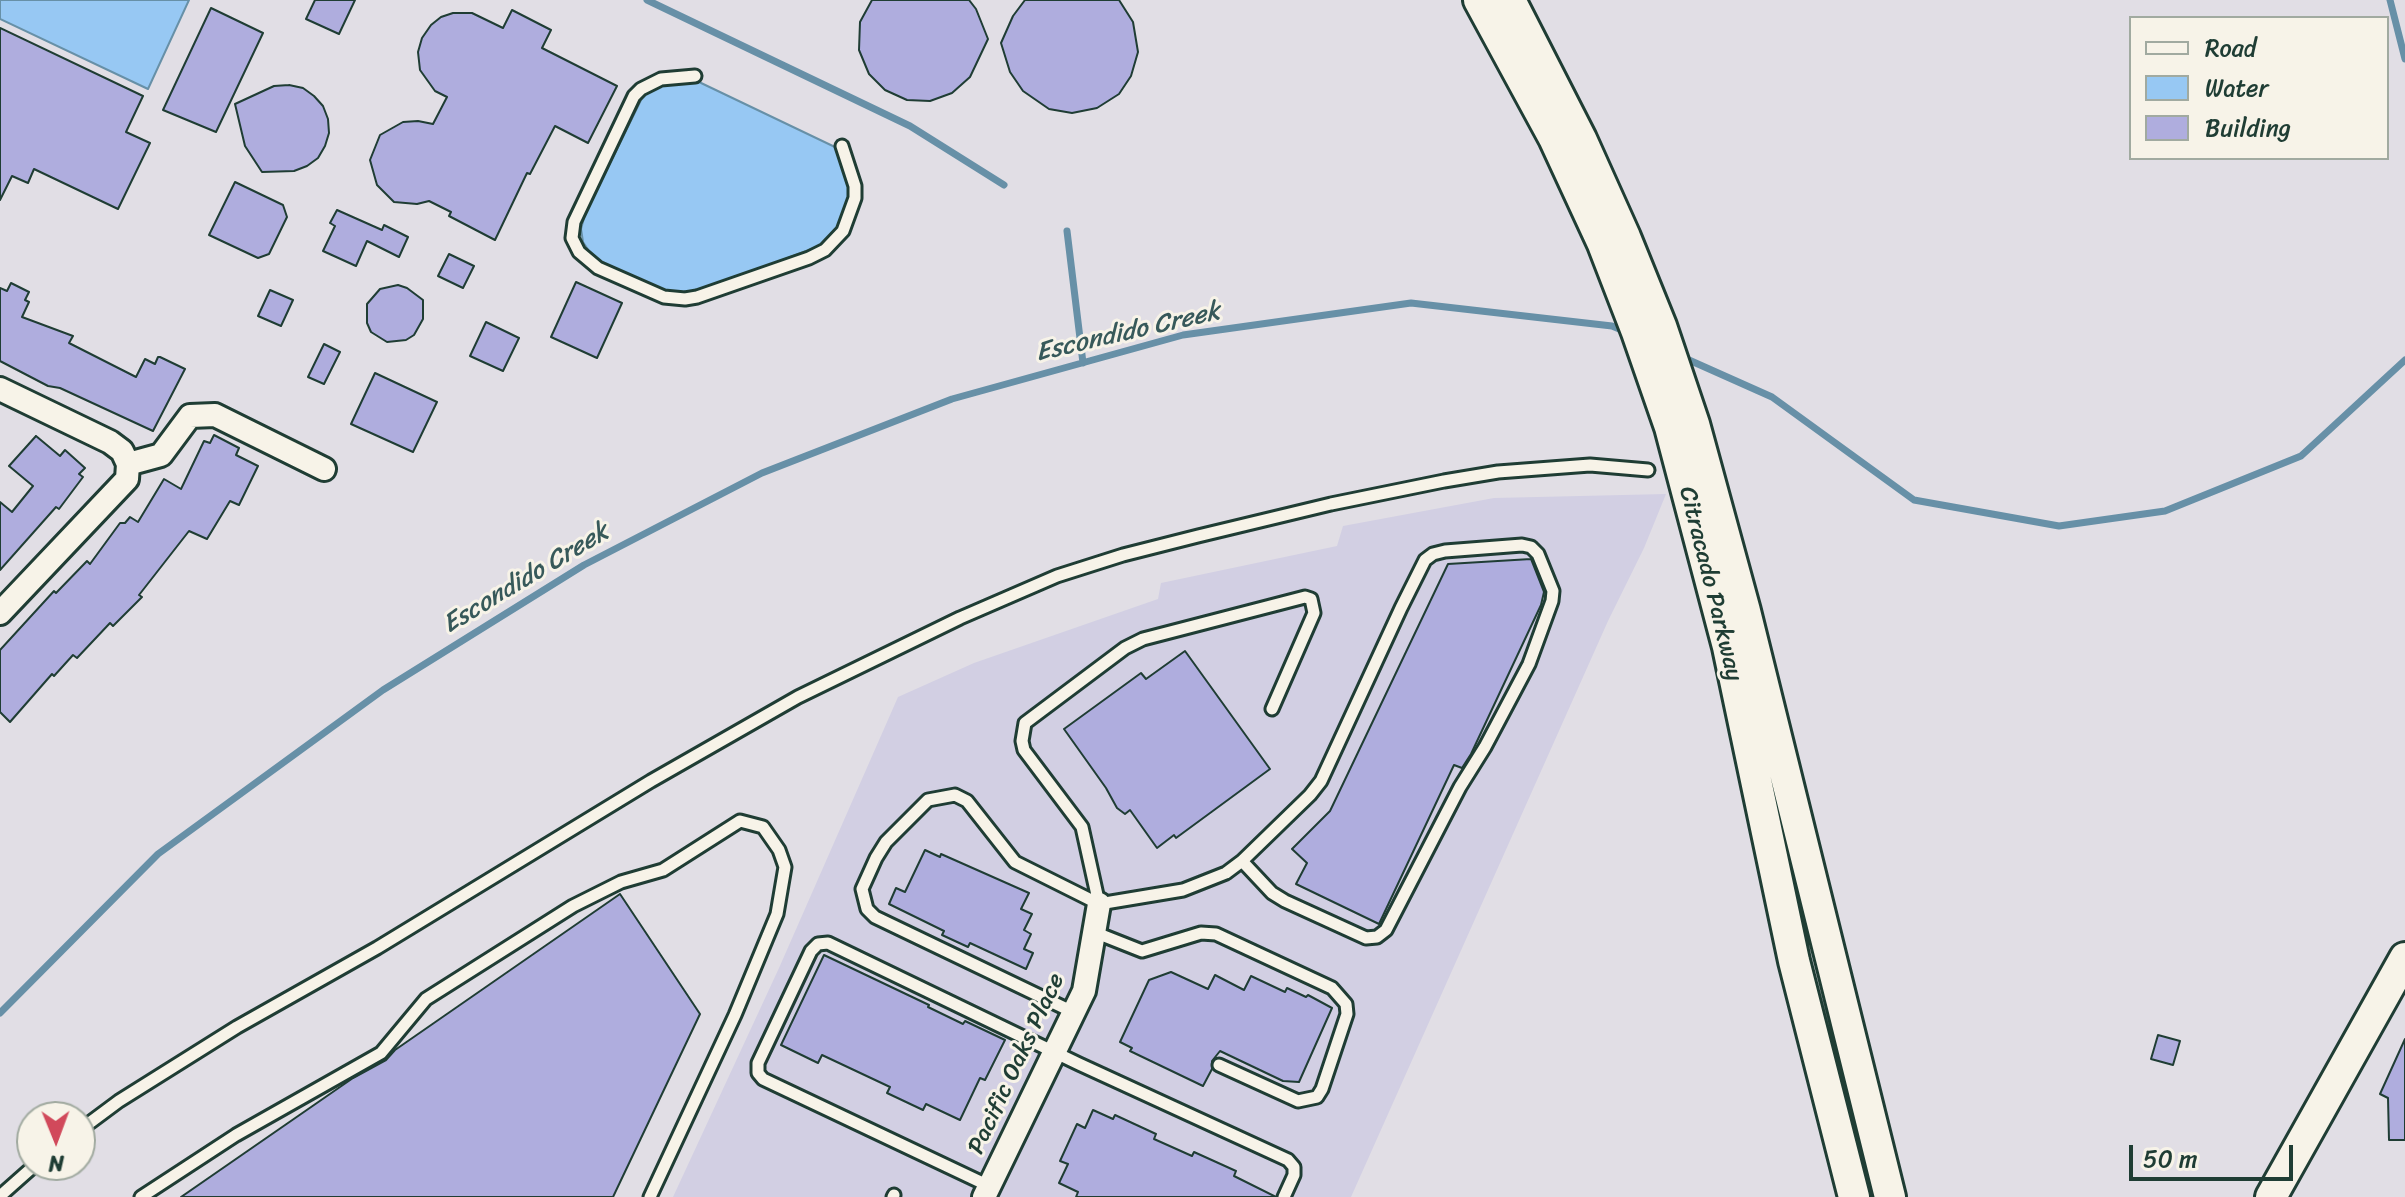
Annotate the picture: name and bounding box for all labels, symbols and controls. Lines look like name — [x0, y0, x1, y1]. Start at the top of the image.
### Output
legend — [2129, 16, 2389, 160]
text: Road — [2205, 27, 2256, 69]
text: Water — [2205, 67, 2268, 109]
text: Building — [2205, 107, 2291, 149]
water label: Escondido Creek — [1033, 297, 1223, 369]
street label: Citracado Parkway — [1672, 484, 1748, 684]
water label: Escondido Creek — [437, 517, 615, 641]
street label: Pacific Oaks Place — [962, 969, 1072, 1159]
north arrow — [16, 1101, 96, 1181]
scale bar — [2133, 1129, 2297, 1179]
text: 50 m — [2143, 1138, 2198, 1180]
text: N — [48, 1144, 64, 1183]

